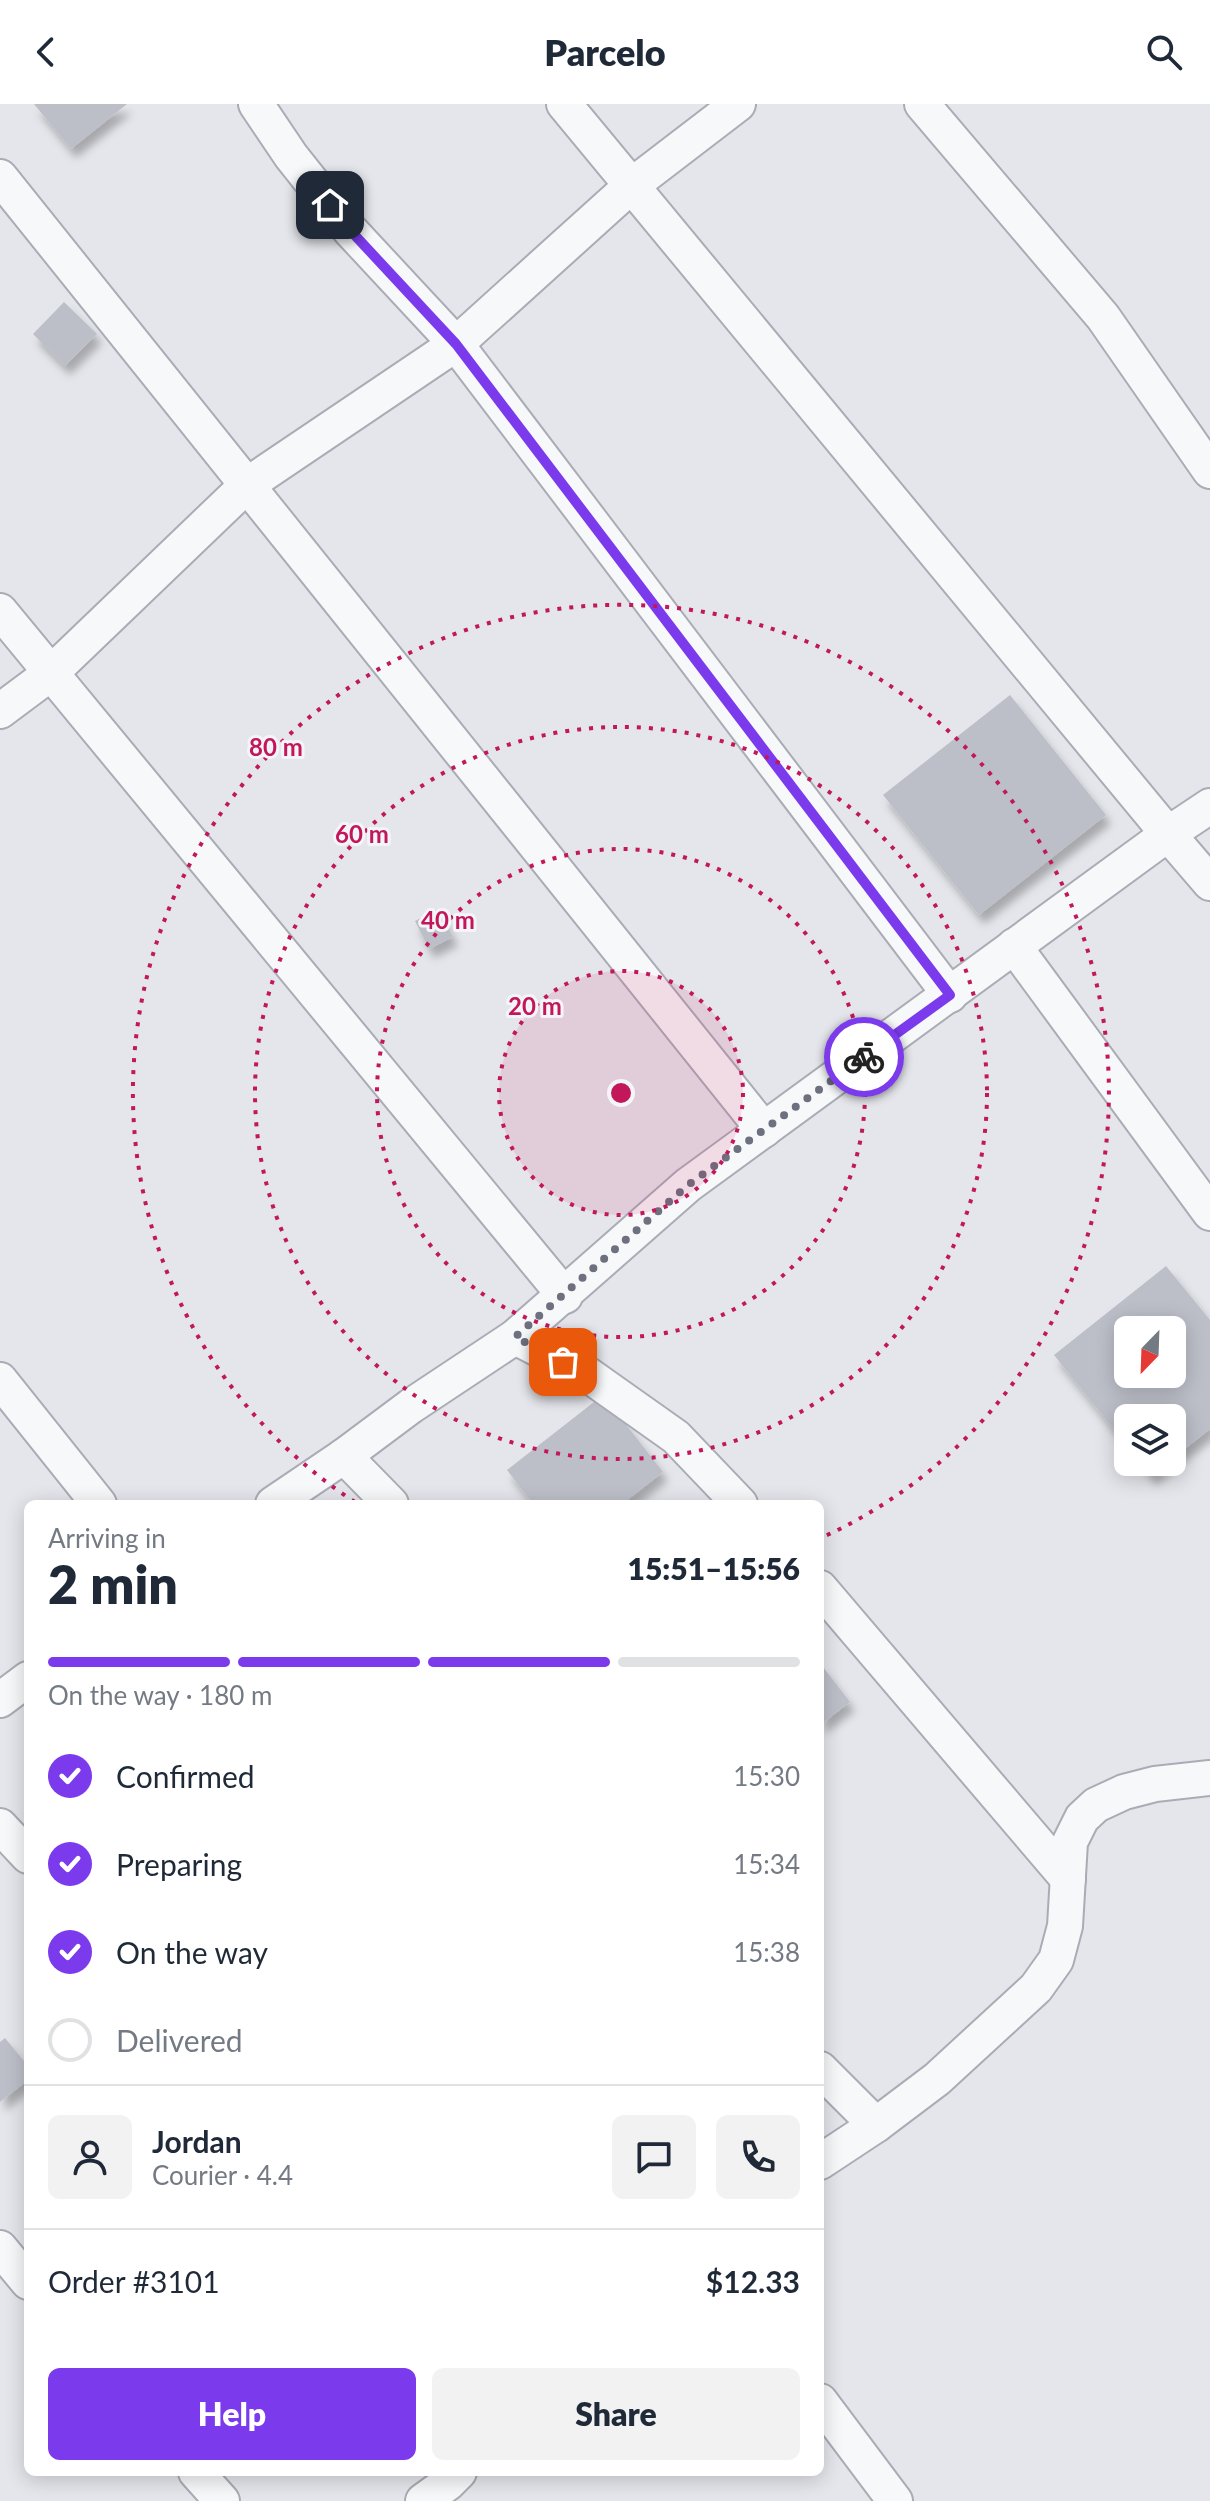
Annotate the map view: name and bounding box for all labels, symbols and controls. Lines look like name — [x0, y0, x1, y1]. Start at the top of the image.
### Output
icon: back — [24, 30, 68, 74]
text: Parcelo — [544, 30, 666, 74]
icon: search — [1142, 30, 1186, 74]
pin — [296, 171, 364, 239]
icon: home — [308, 183, 352, 227]
text: 80 m — [249, 732, 303, 761]
text: 60 m — [335, 819, 389, 848]
text: 40 m — [421, 905, 475, 934]
text: 20 m — [508, 991, 562, 1020]
courier — [824, 1017, 904, 1097]
icon: bike — [842, 1035, 886, 1079]
centre of rings — [607, 1079, 635, 1107]
north arrow — [1114, 1316, 1186, 1388]
map controls — [1114, 1316, 1186, 1476]
pin — [529, 1328, 597, 1396]
icon: bag — [541, 1340, 585, 1384]
button: layers — [1114, 1404, 1186, 1476]
text: Arriving in — [48, 1522, 166, 1554]
text: 15:51–15:56 — [627, 1550, 800, 1586]
text: 2 min — [48, 1553, 178, 1615]
text: On the way · 180 m — [48, 1679, 272, 1711]
icon: check — [48, 1754, 92, 1798]
text: Confirmed — [116, 1758, 255, 1794]
text: 15:30 — [733, 1760, 800, 1792]
icon: check — [48, 1842, 92, 1886]
text: Preparing — [116, 1846, 242, 1882]
text: 15:34 — [733, 1848, 800, 1880]
icon: check — [48, 1930, 92, 1974]
text: On the way — [116, 1934, 268, 1970]
text: 15:38 — [733, 1936, 800, 1968]
text: Delivered — [116, 2022, 243, 2058]
button: person — [48, 2115, 132, 2199]
button: chat — [612, 2115, 696, 2199]
button: phone — [716, 2115, 800, 2199]
text: Jordan — [152, 2123, 242, 2159]
text: Courier · 4.4 — [152, 2159, 293, 2191]
text: Order #3101 — [48, 2263, 220, 2299]
text: $12.33 — [706, 2263, 800, 2299]
button: Help — [48, 2368, 416, 2460]
button: Share — [432, 2368, 800, 2460]

